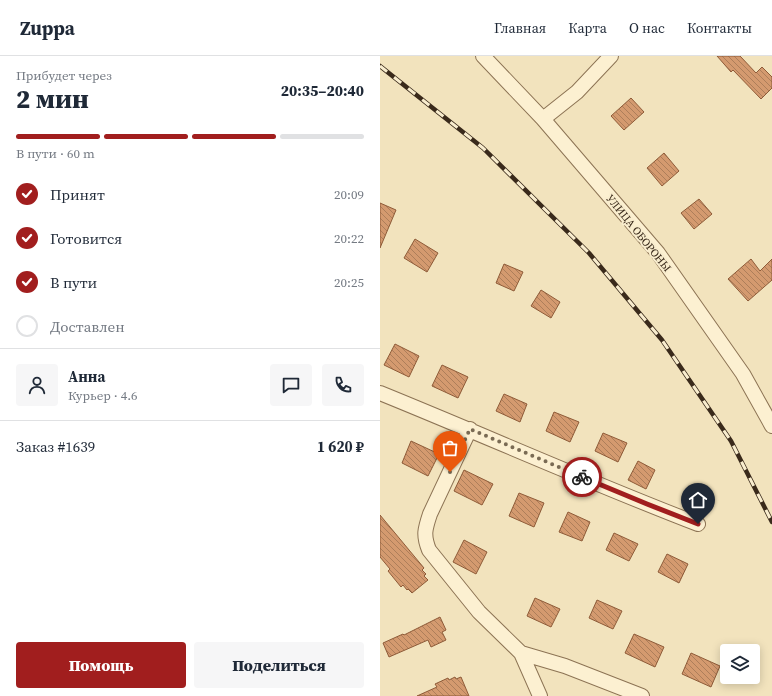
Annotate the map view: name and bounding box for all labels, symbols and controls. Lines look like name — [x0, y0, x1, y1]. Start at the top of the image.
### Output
text: Zuppa — [20, 15, 75, 41]
text: Главная — [494, 18, 546, 38]
text: Карта — [568, 18, 607, 38]
text: О нас — [629, 18, 665, 38]
text: Контакты — [687, 18, 752, 38]
text: Прибудет через — [16, 67, 112, 84]
text: 20:35–20:40 — [281, 80, 364, 101]
text: 2 мин — [16, 81, 89, 117]
text: В пути · 60 m — [16, 145, 95, 162]
icon: check — [16, 183, 38, 205]
text: Принят — [50, 184, 105, 205]
text: 20:09 — [334, 186, 364, 203]
street label: УЛИЦА ОБОРОНЫ — [603, 191, 675, 275]
icon: check — [16, 227, 38, 249]
text: Готовится — [50, 228, 122, 249]
text: 20:22 — [334, 230, 364, 247]
icon: check — [16, 271, 38, 293]
text: В пути — [50, 272, 97, 293]
text: 20:25 — [334, 274, 364, 291]
text: Доставлен — [50, 316, 125, 337]
button: person — [16, 364, 58, 406]
button: chat — [270, 364, 312, 406]
button: phone — [322, 364, 364, 406]
text: Анна — [68, 366, 105, 387]
text: Курьер · 4.6 — [68, 387, 138, 404]
pin — [433, 431, 467, 472]
text: Заказ #1639 — [16, 436, 95, 457]
text: 1 620 ₽ — [317, 436, 364, 457]
icon: bag — [439, 437, 461, 459]
courier — [562, 457, 602, 497]
icon: bike — [571, 466, 593, 488]
pin — [681, 483, 715, 524]
icon: home — [687, 489, 709, 511]
button: Помощь — [16, 642, 186, 688]
button: Поделиться — [194, 642, 364, 688]
map controls — [720, 644, 760, 684]
button: layers — [720, 644, 760, 684]

